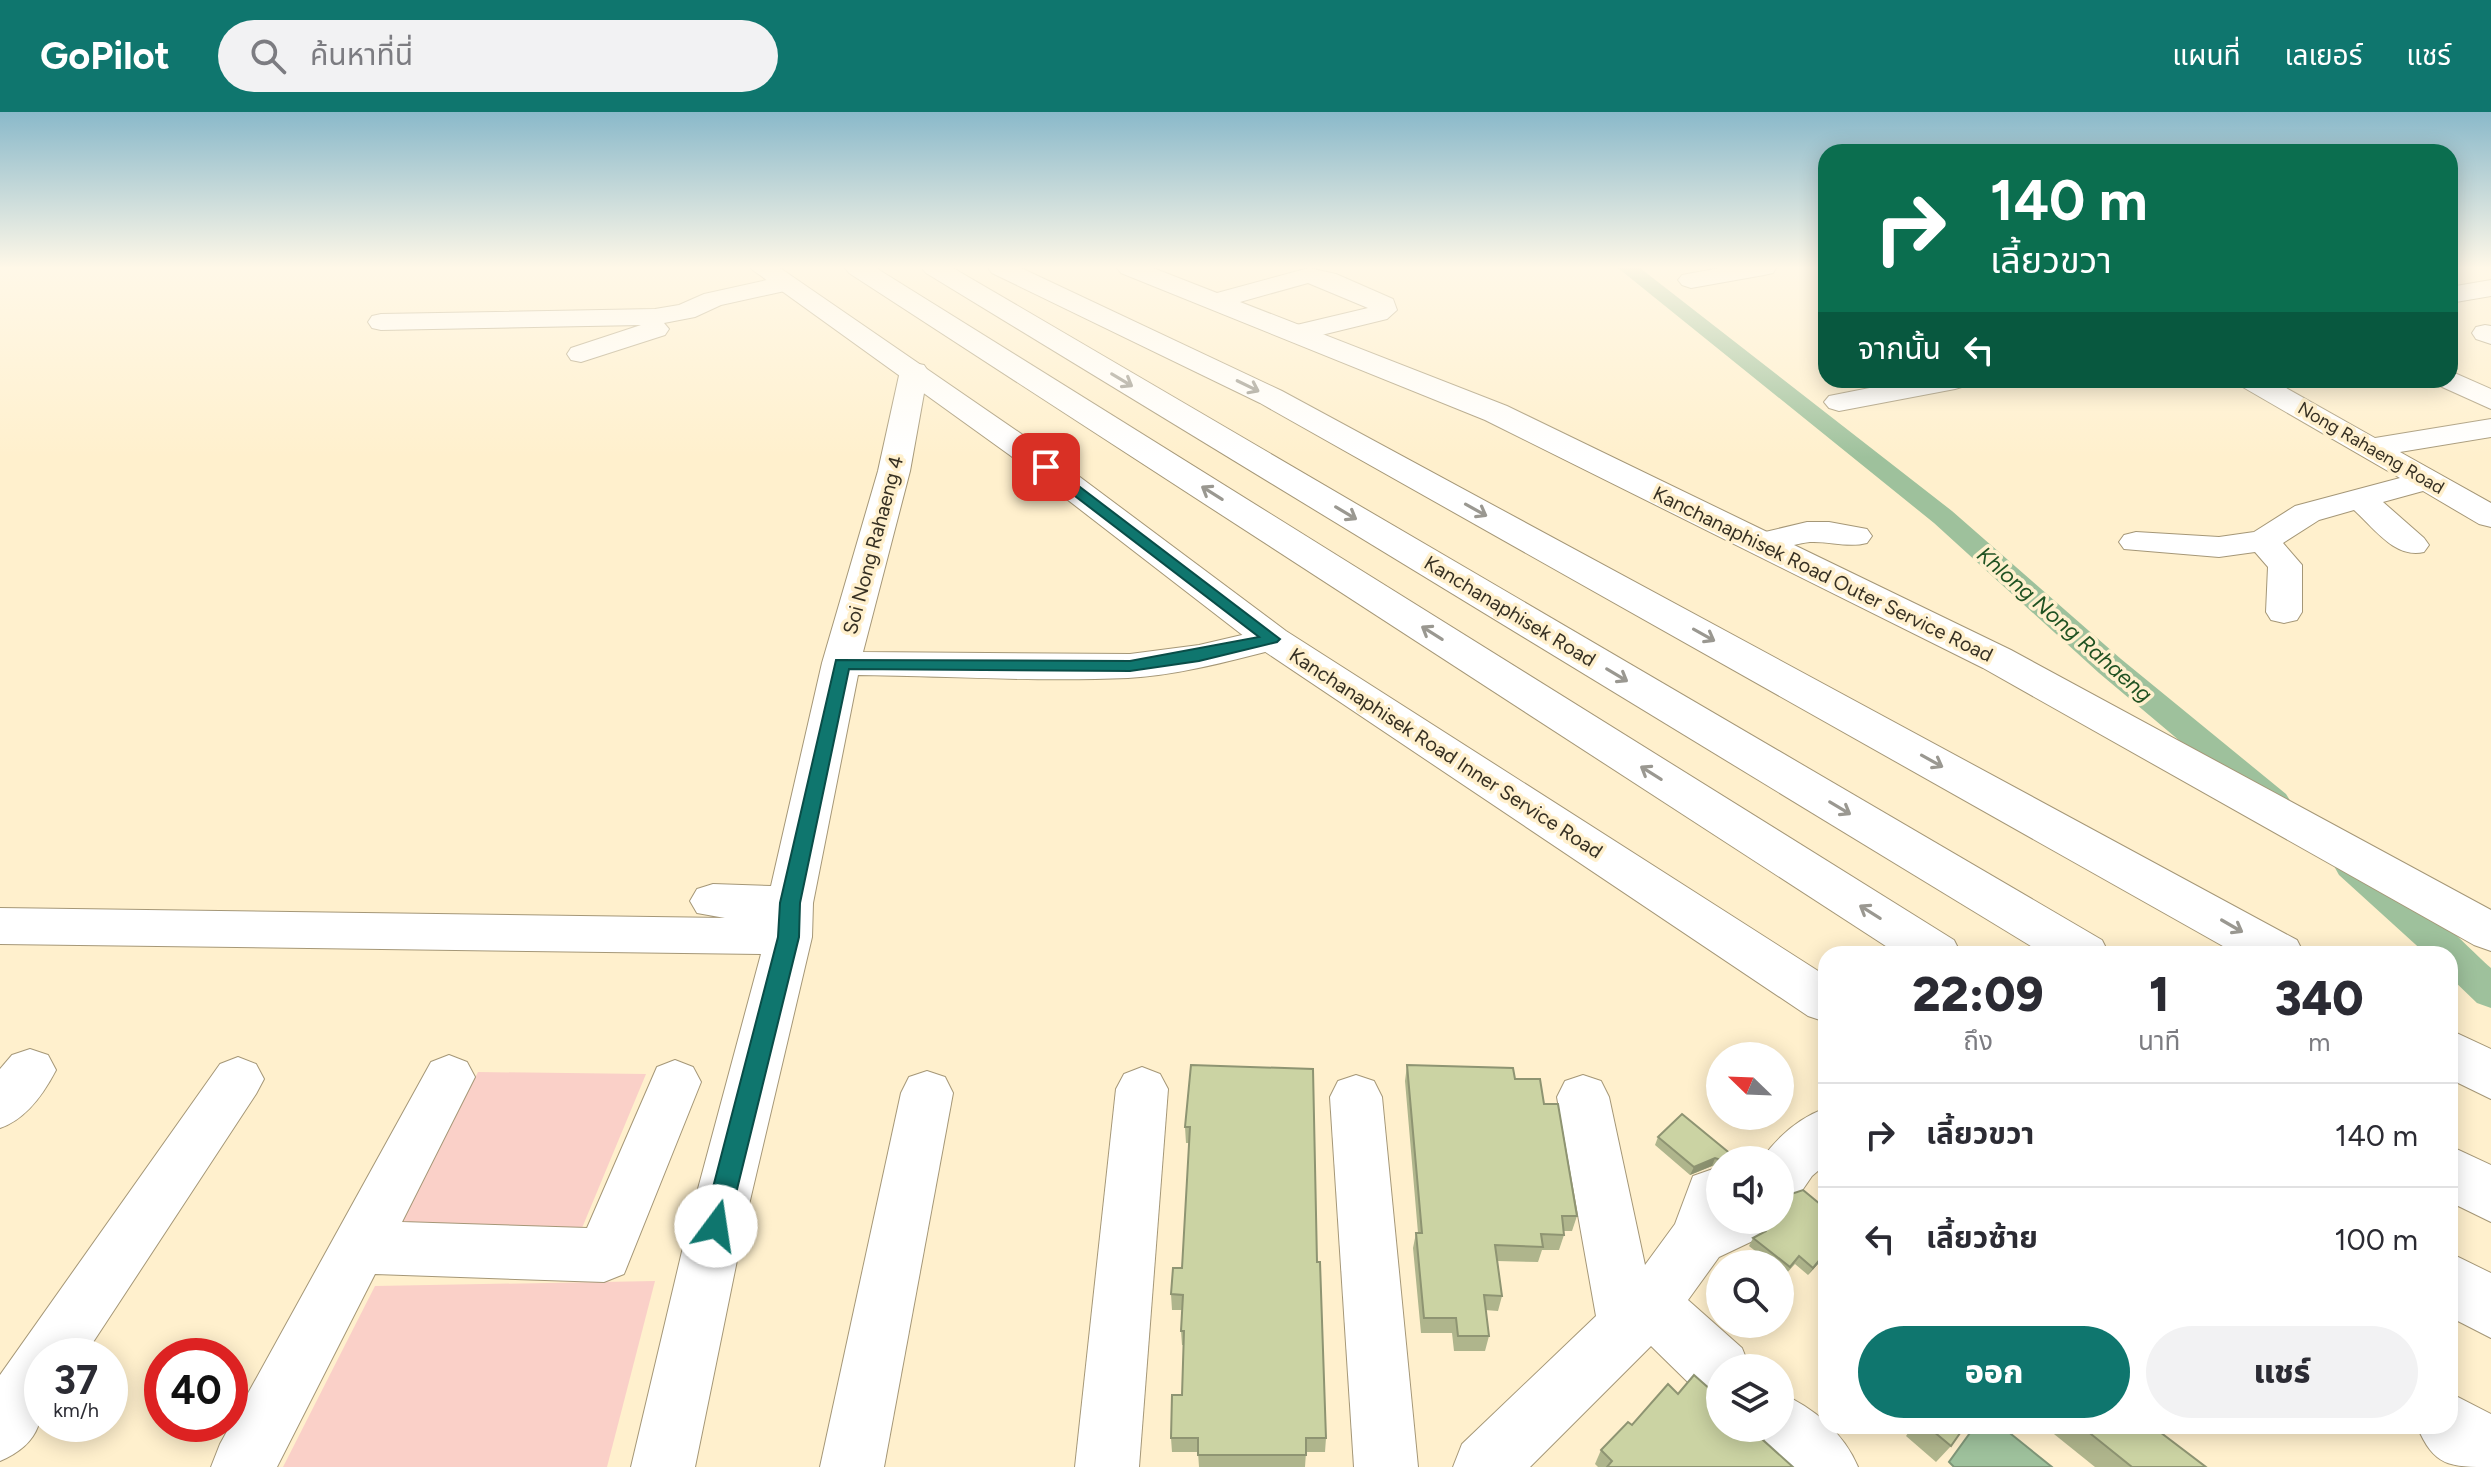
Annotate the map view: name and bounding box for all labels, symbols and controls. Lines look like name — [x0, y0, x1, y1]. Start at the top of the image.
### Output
search box — [218, 20, 778, 92]
text: GoPilot — [40, 33, 170, 79]
icon: search — [246, 34, 290, 78]
text: ค้นหาที่นี่ — [310, 36, 413, 73]
text: แผนที่ — [2172, 38, 2241, 72]
text: เลเยอร์ — [2285, 38, 2362, 72]
text: แชร์ — [2406, 38, 2451, 72]
text: 140 m — [1990, 167, 2148, 234]
icon: right — [1858, 176, 1962, 280]
text: เลี้ยวขวา — [1990, 239, 2112, 282]
icon: left — [1957, 328, 2001, 372]
text: จากนั้น — [1858, 330, 1941, 367]
one-way arrow — [1110, 372, 1133, 388]
one-way arrow — [1236, 379, 1260, 394]
street label: Nong Rahaeng Road — [2294, 397, 2448, 499]
pin — [1012, 433, 1080, 501]
icon: arrive — [1024, 445, 1068, 489]
street label: Soi Nong Rahaeng 4 — [838, 453, 908, 637]
street label: Kanchanaphisek Road Outer Service Road — [1649, 481, 1997, 667]
one-way arrow — [1201, 485, 1224, 501]
one-way arrow — [1464, 503, 1488, 518]
one-way arrow — [1334, 505, 1357, 521]
water label: Khlong Nong Rahaeng — [1971, 541, 2158, 708]
street label: Kanchanaphisek Road — [1420, 550, 1600, 672]
one-way arrow — [1421, 625, 1443, 641]
one-way arrow — [1692, 628, 1716, 643]
street label: Kanchanaphisek Road Inner Service Road — [1285, 643, 1607, 863]
one-way arrow — [1605, 667, 1628, 683]
one-way arrow — [1920, 753, 1943, 769]
one-way arrow — [1640, 764, 1663, 780]
one-way arrow — [1828, 800, 1851, 816]
one-way arrow — [1860, 904, 1882, 921]
one-way arrow — [2219, 919, 2243, 934]
text: 22:09 — [1912, 965, 2044, 1023]
text: 1 — [2149, 965, 2169, 1023]
text: 340 — [2275, 969, 2364, 1027]
text: ถึง — [1963, 1025, 1993, 1057]
text: นาที — [2138, 1025, 2180, 1057]
text: m — [2308, 1026, 2330, 1058]
north arrow — [1706, 1042, 1794, 1130]
map controls — [1706, 1042, 1794, 1442]
icon: right — [1858, 1113, 1902, 1157]
text: เลี้ยวขวา — [1926, 1115, 2034, 1152]
text: 140 m — [2335, 1117, 2418, 1154]
button: sound — [1706, 1146, 1794, 1234]
position arrow — [674, 1184, 758, 1268]
icon: left — [1858, 1217, 1902, 1261]
text: เลี้ยวซ้าย — [1926, 1219, 2038, 1256]
text: 100 m — [2334, 1221, 2418, 1258]
button: search — [1706, 1250, 1794, 1338]
button: ออก — [1858, 1326, 2130, 1418]
button: แชร์ — [2146, 1326, 2418, 1418]
speed limit sign: 40 — [144, 1338, 248, 1442]
button: layers — [1706, 1354, 1794, 1442]
text: 37 — [54, 1356, 98, 1404]
text: km/h — [53, 1398, 99, 1422]

